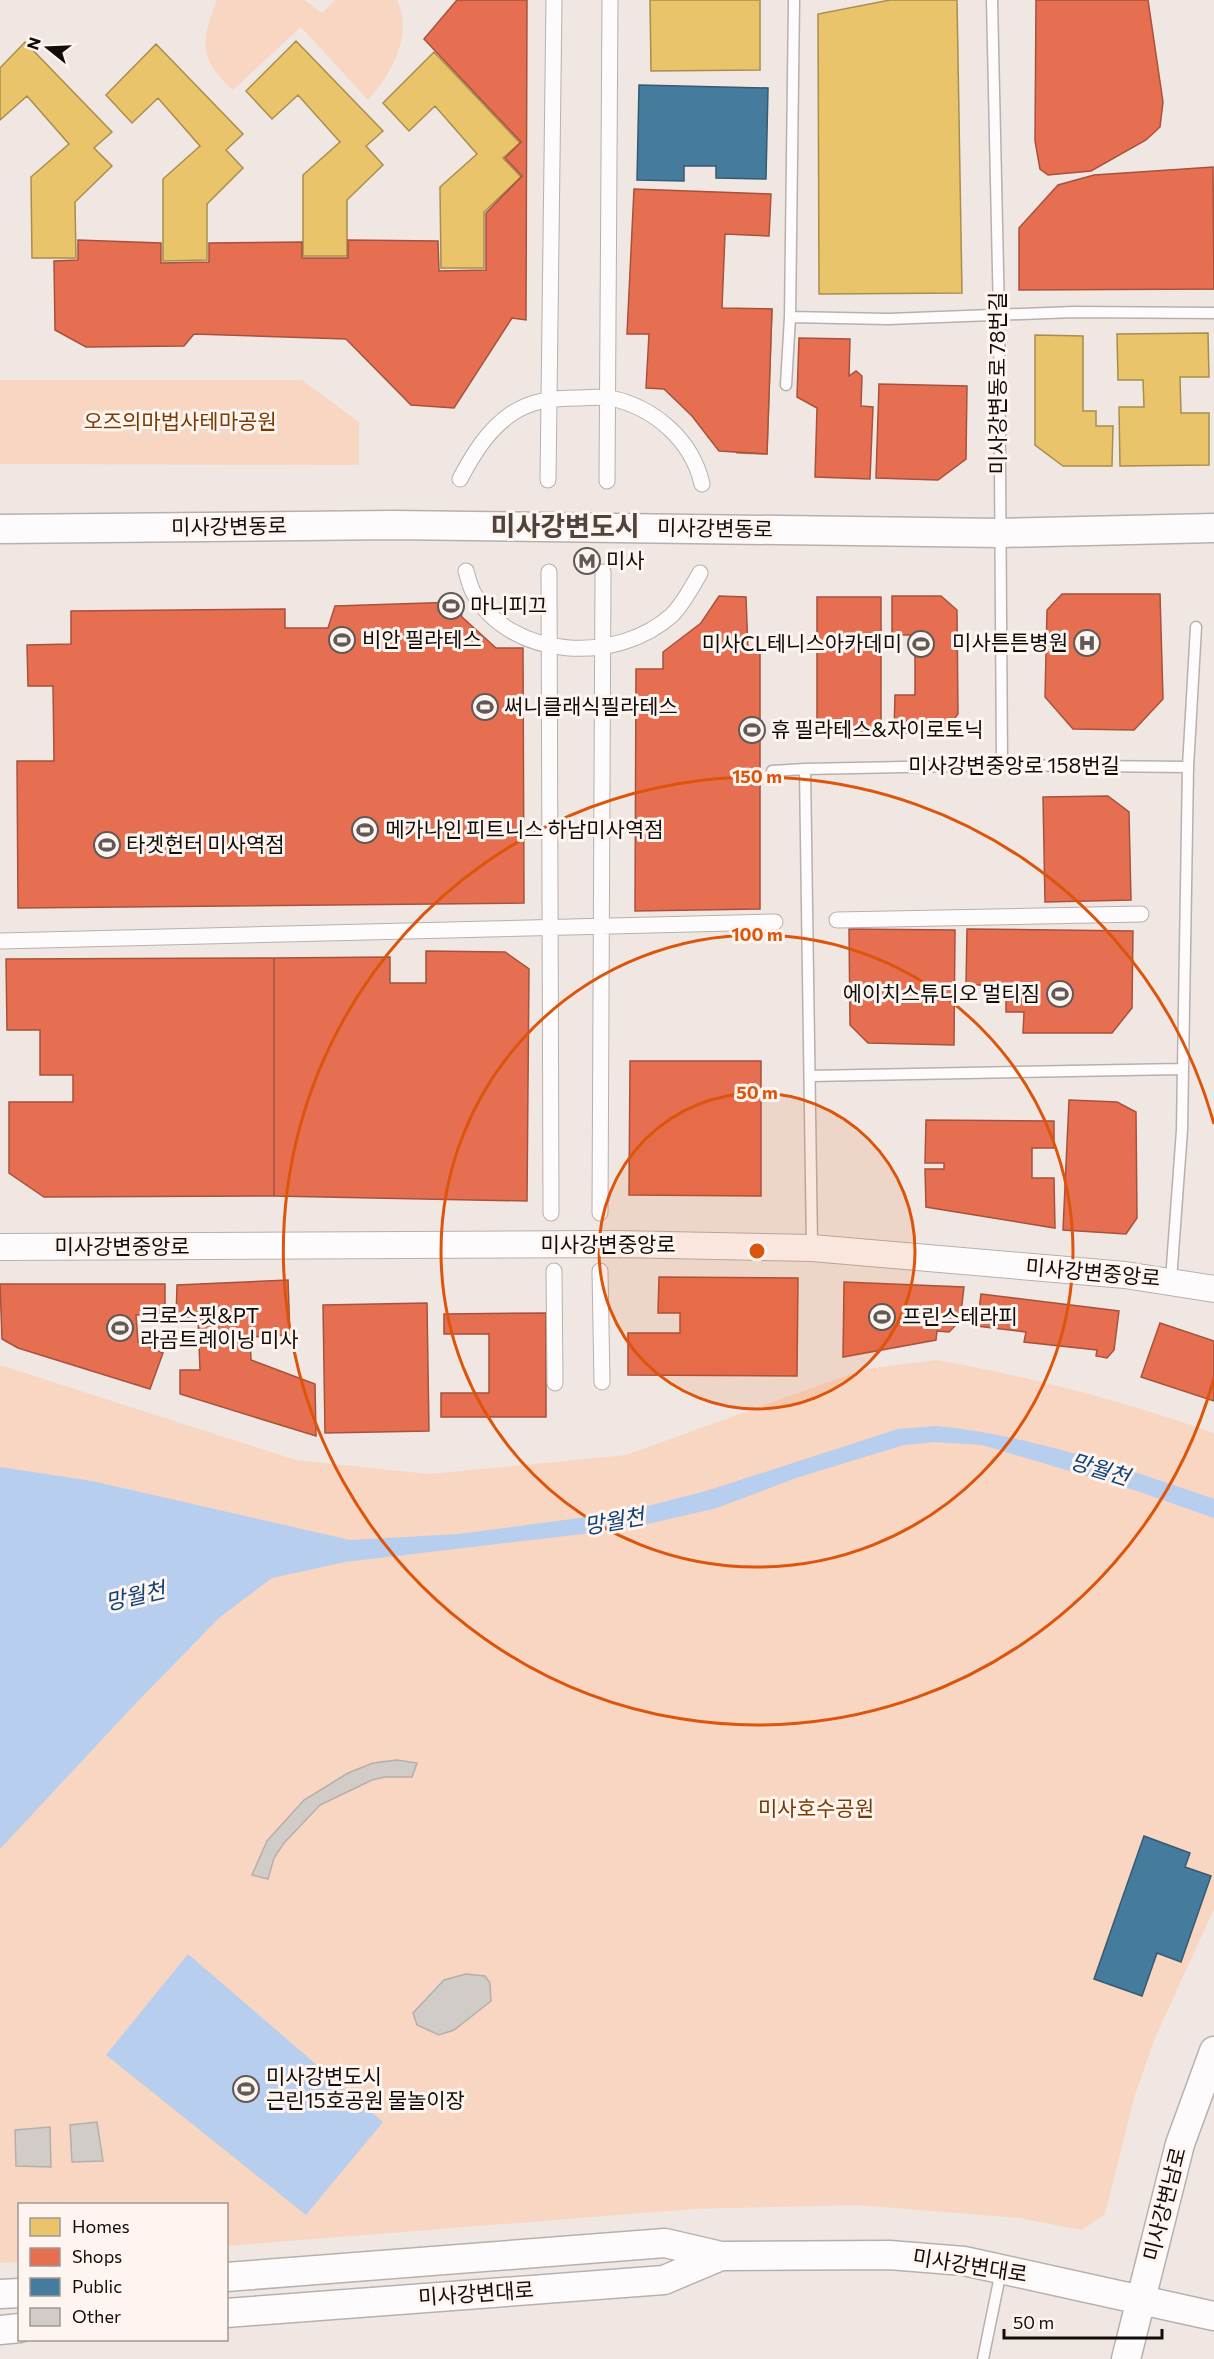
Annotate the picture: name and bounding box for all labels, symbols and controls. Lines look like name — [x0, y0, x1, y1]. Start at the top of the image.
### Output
north arrow — [18, 18, 78, 78]
text: N — [22, 35, 44, 52]
street label: 미사강변동로 78번길 — [984, 292, 1009, 474]
park label: 오즈의마법사테마공원 — [83, 408, 277, 433]
district label: 미사강변도시 — [490, 509, 640, 542]
street label: 미사강변동로 — [171, 512, 287, 539]
street label: 미사강변동로 — [657, 514, 773, 541]
metro station icon: 미사 — [572, 546, 602, 576]
place label: 미사 — [606, 547, 645, 572]
sports icon: 마니피끄 — [436, 591, 466, 621]
place label: 마니피끄 — [470, 592, 547, 617]
sports icon: 비안 필라테스 — [327, 625, 357, 655]
place label: 비안 필라테스 — [362, 626, 482, 651]
hospital icon: 미사튼튼병원 — [1072, 628, 1102, 658]
sports icon: 미사CL테니스아카데미 — [906, 629, 936, 659]
place label: 미사튼튼병원 — [952, 629, 1068, 654]
place label: 미사CL테니스아카데미 — [702, 630, 902, 655]
sports icon: 써니클래식필라테스 — [470, 692, 500, 722]
place label: 써니클래식필라테스 — [504, 693, 678, 718]
sports icon: 휴 필라테스&자이로토닉 — [737, 715, 767, 745]
place label: 휴 필라테스&자이로토닉 — [771, 716, 984, 741]
street label: 미사강변중앙로 158번길 — [908, 752, 1120, 777]
text: 150 m — [732, 765, 782, 787]
sports icon: 메가나인 피트니스 하남미사역점 — [350, 815, 380, 845]
place label: 메가나인 피트니스 하남미사역점 — [385, 816, 664, 841]
sports icon: 타겟헌터 미사역점 — [92, 830, 122, 860]
place label: 타겟헌터 미사역점 — [126, 831, 285, 856]
text: 100 m — [731, 923, 783, 945]
sports icon: 에이치스튜디오 멀티짐 — [1045, 979, 1075, 1009]
place label: 에이치스튜디오 멀티짐 — [843, 980, 1040, 1005]
text: 50 m — [736, 1081, 778, 1103]
street label: 미사강변중앙로 — [540, 1231, 676, 1256]
street label: 미사강변중앙로 — [54, 1233, 190, 1258]
centre of rings — [747, 1241, 767, 1261]
street label: 미사강변중앙로 — [1025, 1253, 1162, 1290]
place label: 크로스핏&PT 라곰트레이닝 미사 — [140, 1302, 299, 1351]
sports icon: 프린스테라피 — [867, 1302, 897, 1332]
place label: 프린스테라피 — [902, 1303, 1018, 1328]
sports icon: 크로스핏&PT 라곰트레이닝 미사 — [105, 1313, 135, 1343]
water label: 망월천 — [1067, 1447, 1136, 1491]
water label: 망월천 — [582, 1501, 649, 1539]
water label: 망월천 — [102, 1575, 170, 1615]
park label: 미사호수공원 — [758, 1795, 874, 1820]
place label: 미사강변도시 근린15호공원 물놀이장 — [266, 2063, 465, 2112]
sports icon: 미사강변도시 근린15호공원 물놀이장 — [231, 2074, 261, 2104]
street label: 미사강변남로 — [1137, 2144, 1190, 2263]
legend — [18, 2203, 228, 2341]
text: Homes — [72, 2215, 130, 2237]
street label: 미사강변대로 — [911, 2243, 1029, 2286]
text: Shops — [72, 2245, 122, 2267]
text: Public — [72, 2275, 122, 2297]
street label: 미사강변대로 — [417, 2276, 535, 2309]
scale bar — [1004, 2302, 1162, 2340]
text: Other — [72, 2305, 121, 2327]
text: 50 m — [1013, 2311, 1054, 2333]

